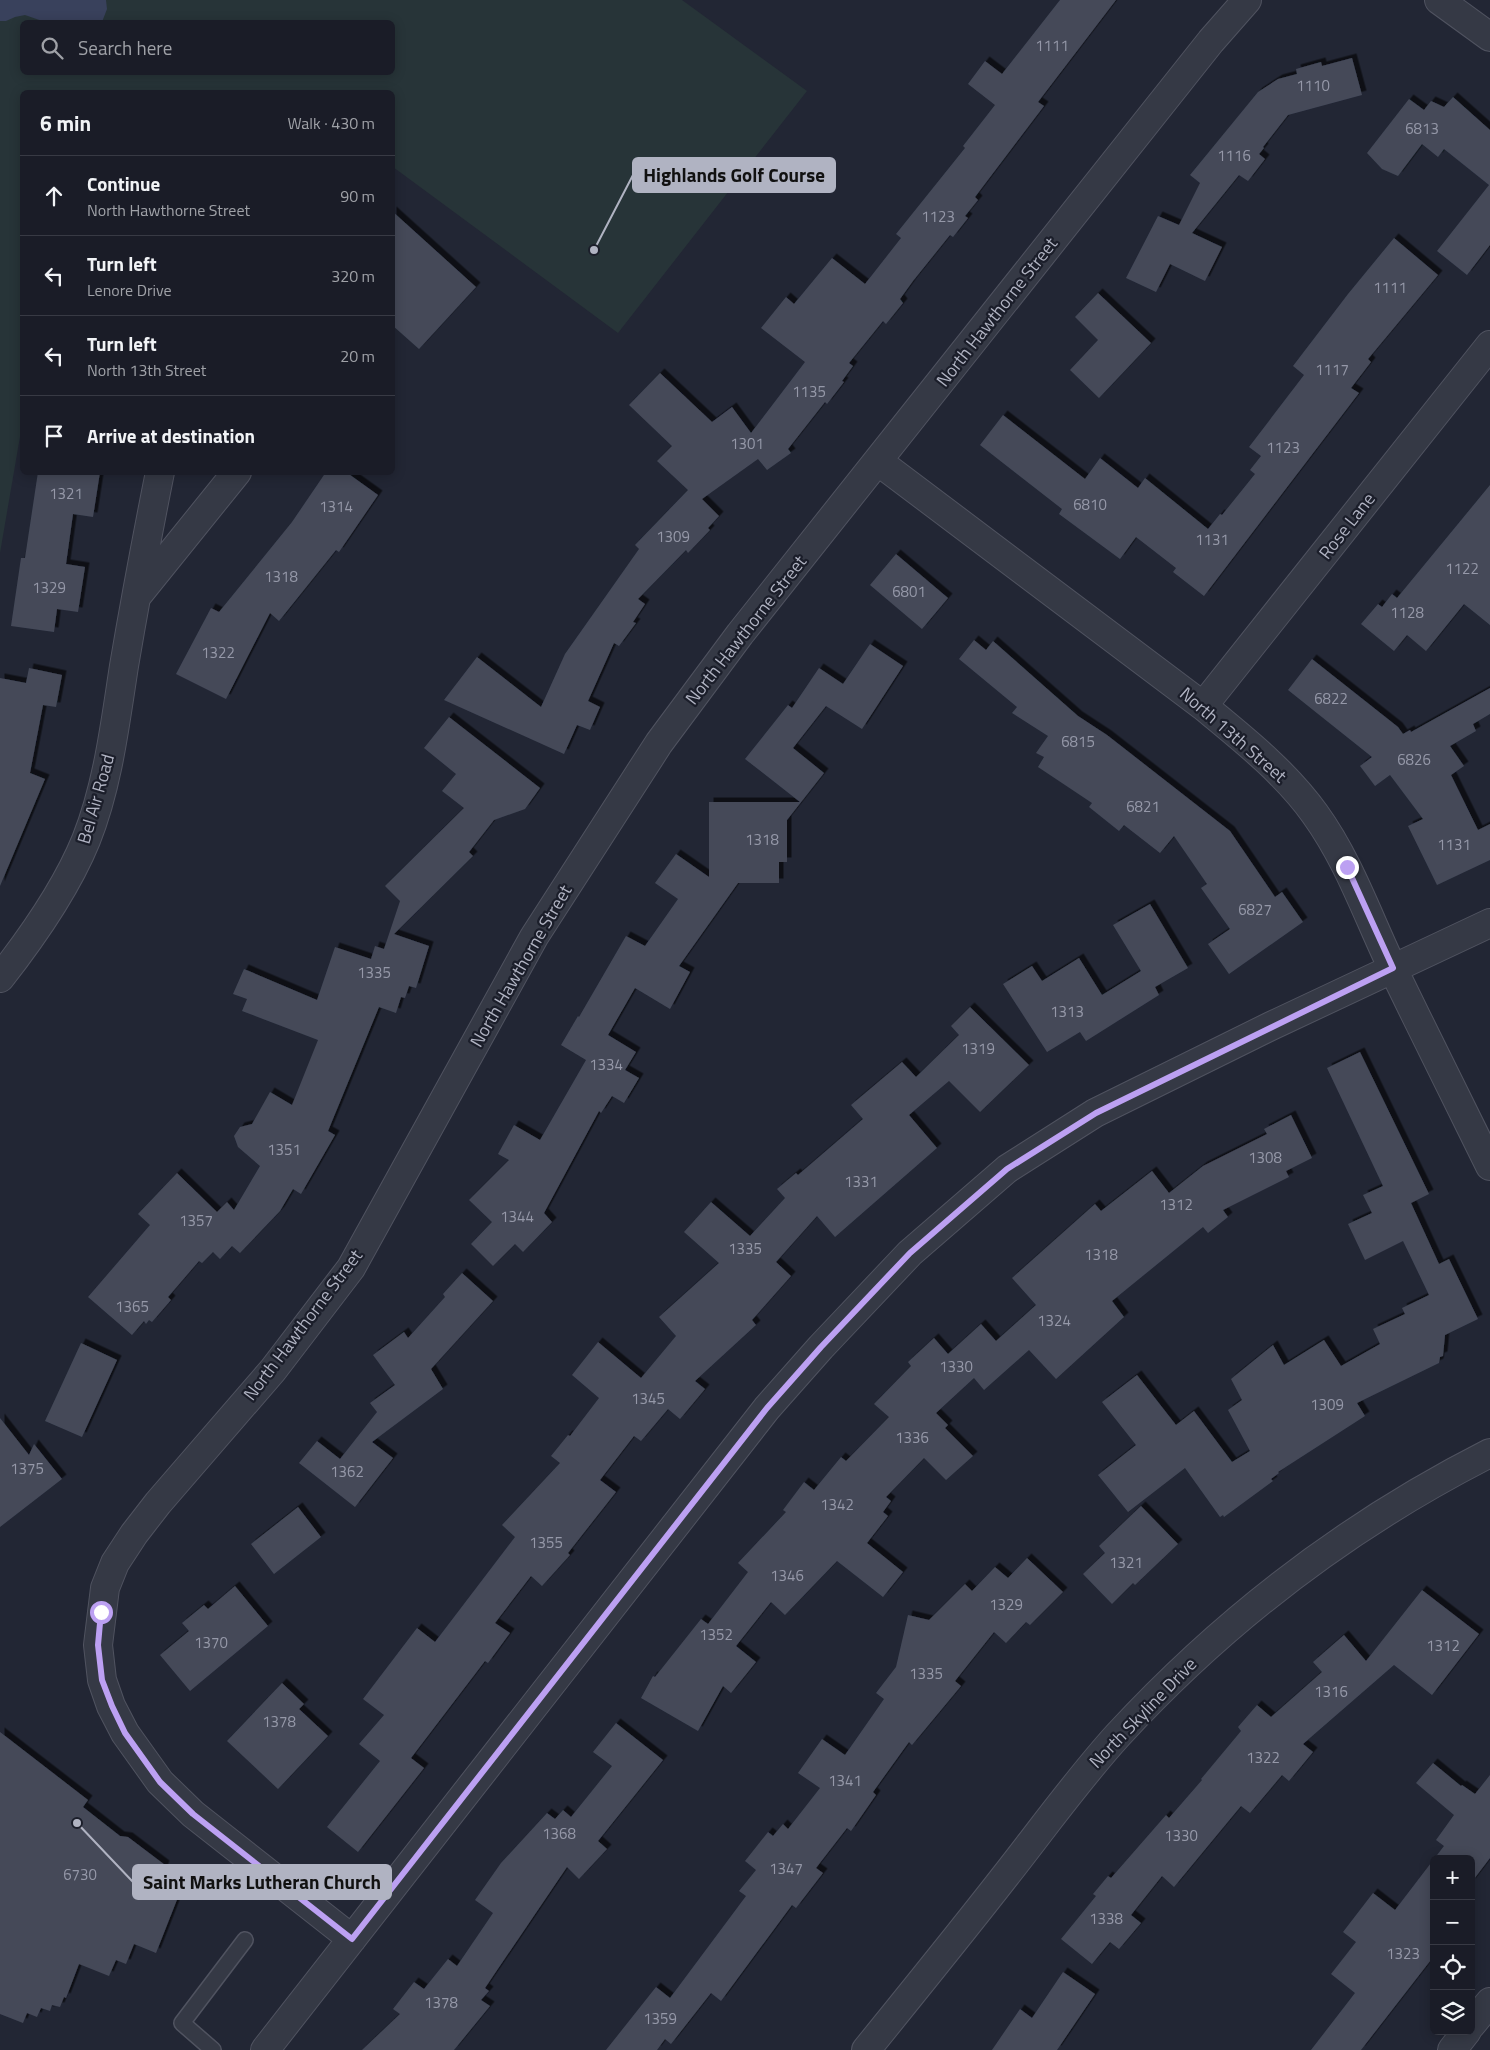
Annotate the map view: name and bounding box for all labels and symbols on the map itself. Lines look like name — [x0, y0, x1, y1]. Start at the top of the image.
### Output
house number: 1111 — [1035, 34, 1069, 57]
house number: 1110 — [1296, 74, 1330, 97]
house number: 6813 — [1405, 117, 1439, 140]
house number: 1116 — [1217, 144, 1251, 167]
callout: Highlands Golf Course — [633, 158, 835, 192]
text: Highlands Golf Course — [643, 160, 825, 189]
house number: 1123 — [921, 205, 955, 228]
street label: North Hawthorne Street — [929, 231, 1064, 392]
house number: 1111 — [1373, 276, 1407, 299]
house number: 1117 — [1315, 358, 1349, 381]
house number: 1135 — [792, 380, 826, 403]
house number: 1301 — [730, 432, 764, 455]
house number: 1123 — [1266, 436, 1300, 459]
house number: 1321 — [49, 482, 83, 505]
street label: Rose Lane — [1312, 487, 1381, 565]
house number: 6810 — [1073, 493, 1107, 516]
house number: 1314 — [319, 495, 353, 518]
house number: 1309 — [656, 525, 690, 548]
house number: 1131 — [1195, 528, 1229, 551]
street label: North Hawthorne Street — [678, 549, 813, 710]
house number: 1122 — [1445, 557, 1479, 580]
house number: 1318 — [264, 565, 298, 588]
house number: 1329 — [32, 576, 66, 599]
house number: 6801 — [892, 580, 926, 603]
house number: 1128 — [1390, 601, 1424, 624]
house number: 1322 — [201, 641, 235, 664]
street label: North 13th Street — [1174, 680, 1293, 789]
house number: 6822 — [1314, 687, 1348, 710]
house number: 6815 — [1061, 730, 1095, 753]
house number: 6826 — [1397, 748, 1431, 771]
street label: Bel Air Road — [70, 751, 121, 847]
house number: 6821 — [1126, 795, 1160, 818]
house number: 1318 — [745, 828, 779, 851]
house number: 1131 — [1437, 833, 1471, 856]
route end — [1336, 856, 1359, 879]
street label: North Hawthorne Street — [463, 879, 578, 1052]
house number: 6827 — [1238, 898, 1272, 921]
house number: 1335 — [357, 961, 391, 984]
house number: 1313 — [1050, 1000, 1084, 1023]
house number: 1319 — [961, 1037, 995, 1060]
house number: 1334 — [589, 1053, 623, 1076]
house number: 1351 — [267, 1138, 301, 1161]
house number: 1308 — [1248, 1146, 1282, 1169]
house number: 1331 — [844, 1170, 878, 1193]
house number: 1312 — [1159, 1193, 1193, 1216]
house number: 1344 — [500, 1205, 534, 1228]
house number: 1357 — [179, 1209, 213, 1232]
house number: 1335 — [728, 1237, 762, 1260]
street label: North Hawthorne Street — [237, 1243, 369, 1406]
house number: 1318 — [1084, 1243, 1118, 1266]
house number: 1365 — [115, 1295, 149, 1318]
house number: 1324 — [1037, 1309, 1071, 1332]
house number: 1330 — [939, 1355, 973, 1378]
house number: 1345 — [631, 1387, 665, 1410]
house number: 1309 — [1310, 1393, 1344, 1416]
house number: 1336 — [895, 1426, 929, 1449]
house number: 1375 — [10, 1457, 44, 1480]
house number: 1362 — [330, 1460, 364, 1483]
house number: 1342 — [820, 1493, 854, 1516]
house number: 1355 — [529, 1531, 563, 1554]
house number: 1321 — [1109, 1551, 1143, 1574]
house number: 1346 — [770, 1564, 804, 1587]
house number: 1329 — [989, 1593, 1023, 1616]
route start — [90, 1601, 113, 1624]
house number: 1352 — [699, 1623, 733, 1646]
house number: 1370 — [194, 1631, 228, 1654]
house number: 1312 — [1426, 1634, 1460, 1657]
street label: North Skyline Drive — [1083, 1651, 1203, 1774]
house number: 1335 — [909, 1662, 943, 1685]
house number: 1316 — [1314, 1680, 1348, 1703]
house number: 1378 — [262, 1710, 296, 1733]
house number: 1322 — [1246, 1746, 1280, 1769]
house number: 1341 — [828, 1769, 862, 1792]
house number: 1368 — [542, 1822, 576, 1845]
house number: 1330 — [1164, 1824, 1198, 1847]
house number: 1347 — [769, 1857, 803, 1880]
house number: 6730 — [63, 1863, 97, 1886]
callout: Saint Marks Lutheran Church — [133, 1865, 391, 1899]
text: Saint Marks Lutheran Church — [143, 1867, 381, 1896]
house number: 1338 — [1089, 1907, 1123, 1930]
house number: 1323 — [1386, 1942, 1420, 1965]
house number: 1378 — [424, 1991, 458, 2014]
house number: 1359 — [643, 2007, 677, 2030]

